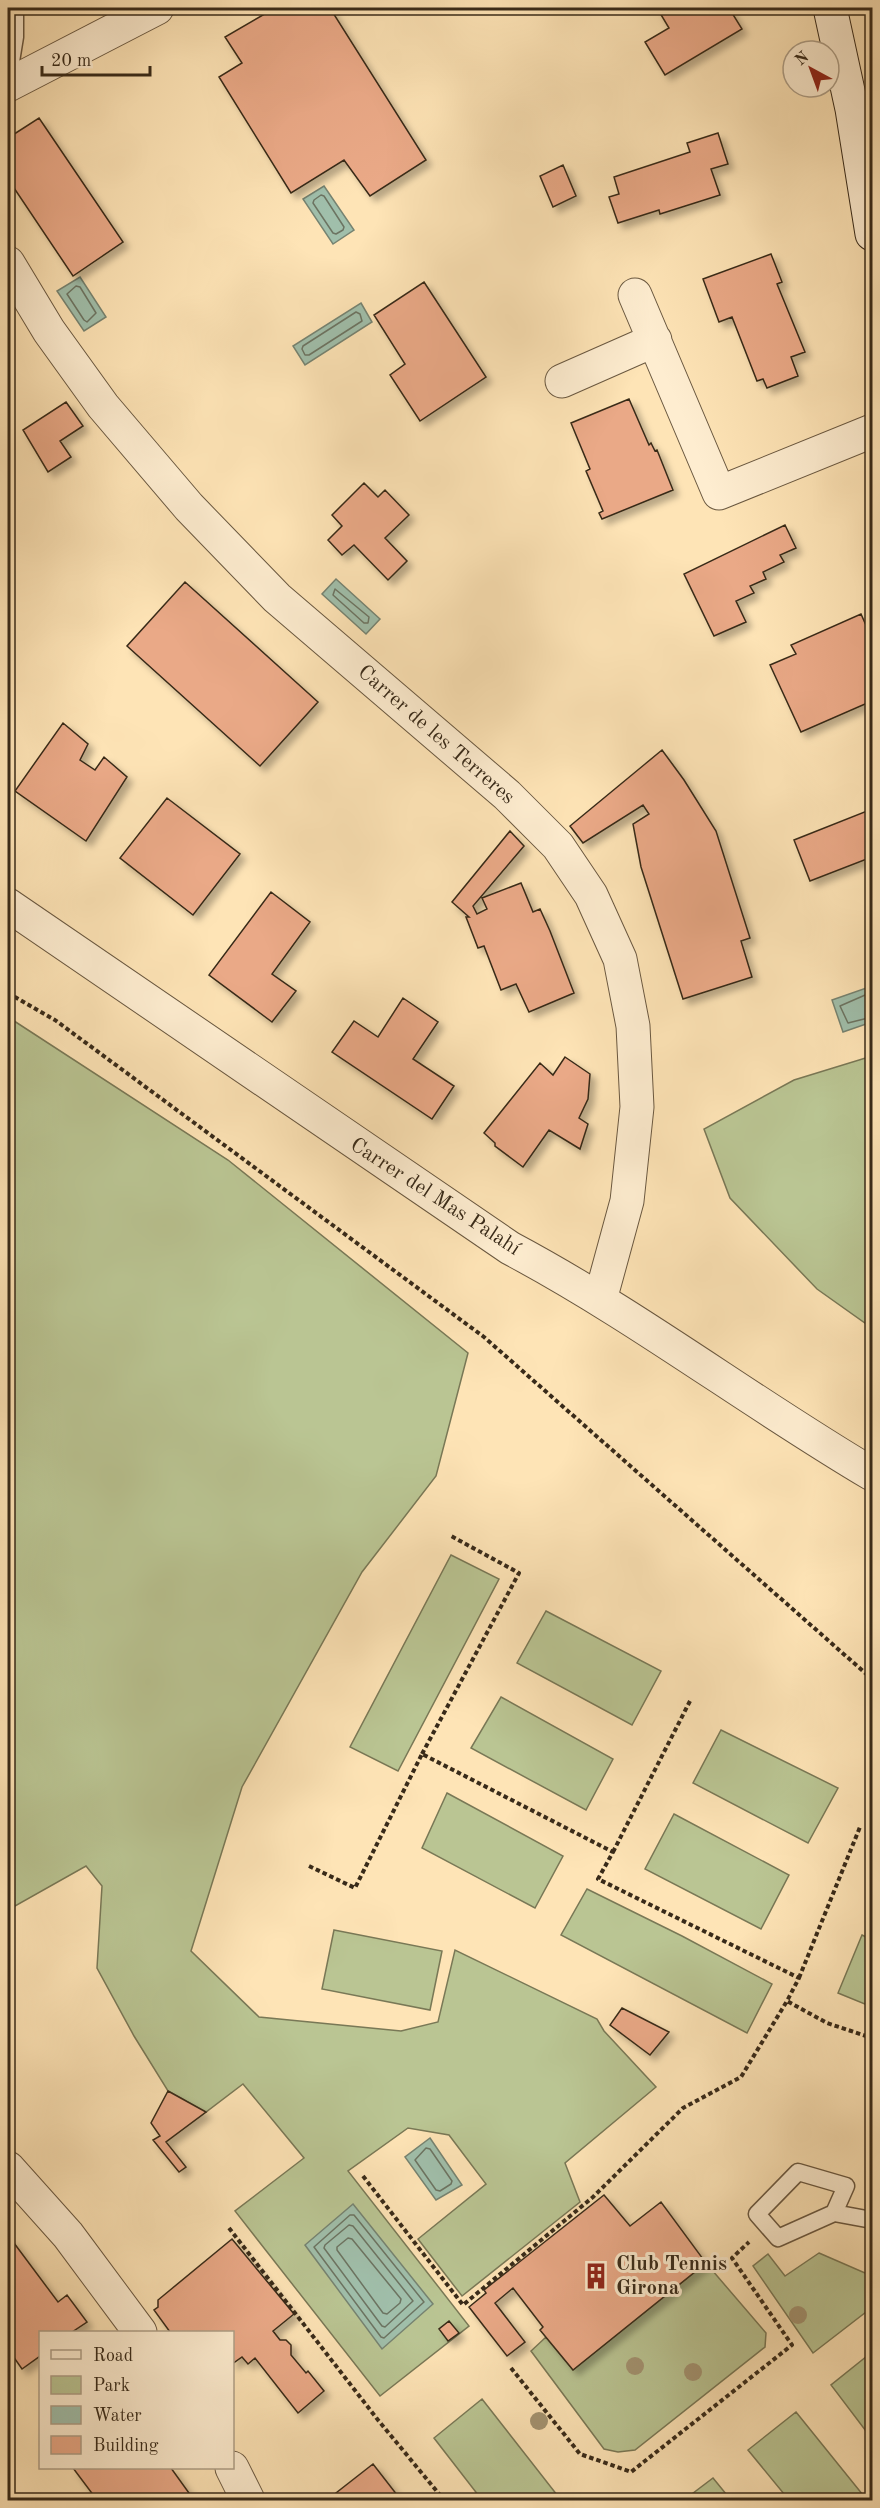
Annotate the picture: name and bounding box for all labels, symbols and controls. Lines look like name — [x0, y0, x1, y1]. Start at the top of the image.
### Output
scale bar — [42, 39, 150, 77]
north arrow — [781, 39, 841, 99]
text: N — [793, 49, 813, 69]
text: 20 m — [51, 52, 91, 70]
street label: Carrer de les Terreres — [354, 661, 518, 809]
street label: Carrer del Mas Palahí — [346, 1134, 524, 1260]
place label: Club Tennis Girona — [616, 2254, 727, 2299]
building icon: Club Tennis Girona — [581, 2261, 611, 2291]
legend — [39, 2331, 234, 2469]
text: Road — [93, 2347, 133, 2365]
text: Park — [93, 2377, 130, 2395]
text: Water — [93, 2407, 142, 2425]
text: Building — [93, 2437, 159, 2455]

